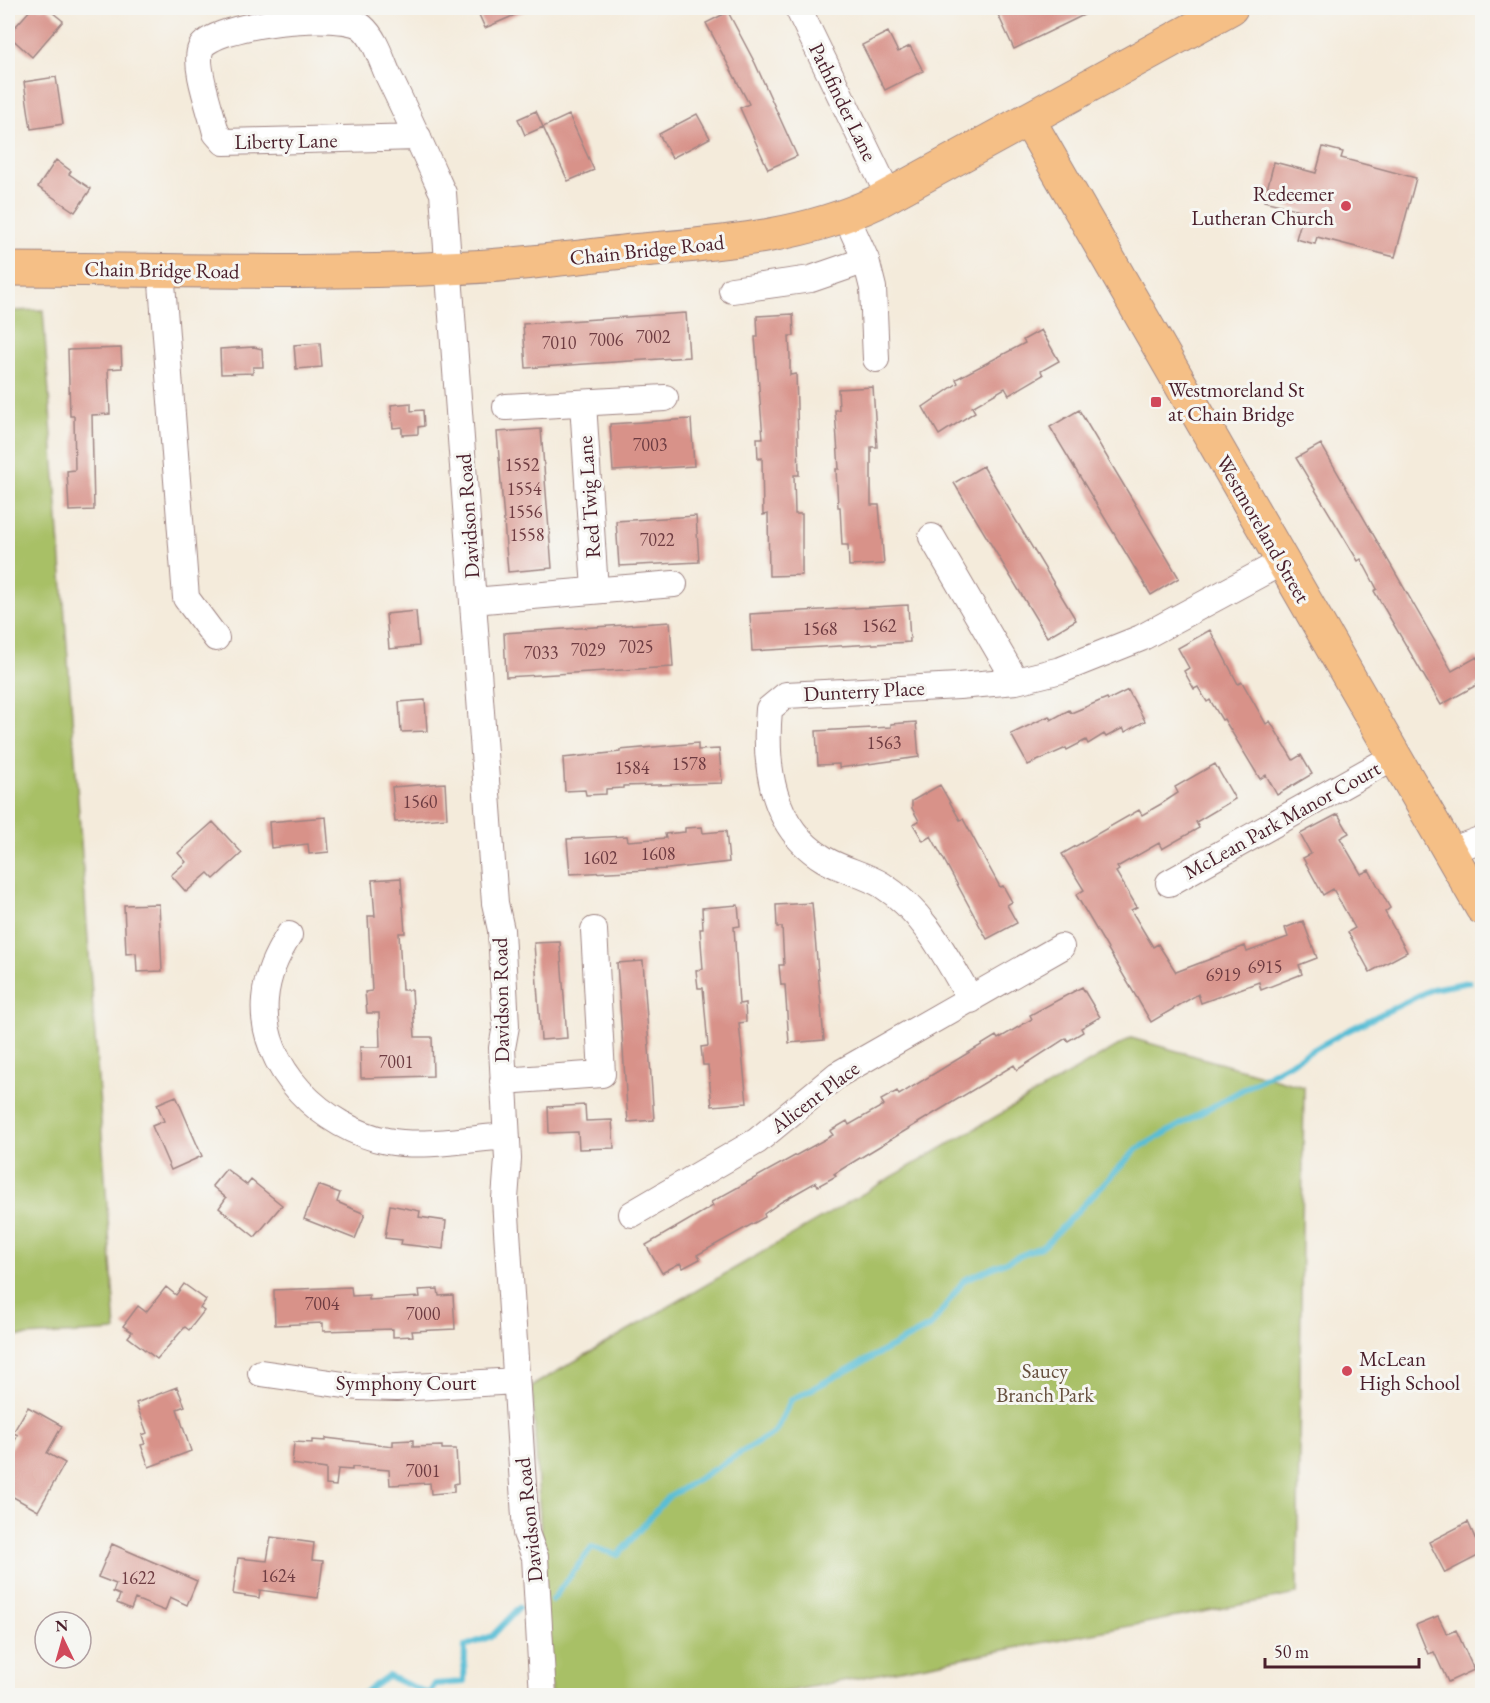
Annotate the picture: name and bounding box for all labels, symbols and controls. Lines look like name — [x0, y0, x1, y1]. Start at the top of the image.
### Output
street label: Pathfinder Lane — [803, 38, 884, 165]
street label: Liberty Lane — [234, 126, 338, 155]
place label: Redeemer Lutheran Church — [1191, 180, 1334, 231]
marker: Redeemer Lutheran Church — [1339, 199, 1353, 213]
street label: Chain Bridge Road — [568, 228, 726, 271]
street label: Chain Bridge Road — [84, 255, 240, 284]
house number: 7002 — [636, 325, 671, 348]
house number: 7006 — [589, 328, 624, 351]
house number: 7010 — [542, 331, 577, 354]
place label: Westmoreland St at Chain Bridge — [1168, 376, 1305, 427]
marker: Westmoreland St at Chain Bridge — [1149, 395, 1163, 409]
house number: 7003 — [633, 433, 667, 456]
street label: Red Twig Lane — [571, 435, 606, 559]
street label: Westmoreland Street — [1210, 450, 1317, 608]
street label: Davidson Road — [450, 452, 485, 579]
house number: 1552 — [505, 453, 540, 476]
house number: 1554 — [507, 477, 542, 500]
house number: 1556 — [508, 500, 543, 523]
house number: 1558 — [510, 523, 544, 546]
house number: 7022 — [640, 528, 675, 551]
house number: 1562 — [862, 614, 897, 637]
house number: 1568 — [803, 617, 837, 640]
house number: 7025 — [619, 635, 653, 658]
house number: 7029 — [571, 638, 606, 661]
house number: 7033 — [524, 641, 558, 664]
street label: Dunterry Place — [803, 674, 925, 707]
house number: 1563 — [867, 731, 901, 754]
house number: 1578 — [672, 752, 706, 775]
street label: McLean Park Manor Court — [1179, 754, 1385, 885]
house number: 1584 — [615, 756, 650, 779]
house number: 1560 — [403, 790, 438, 813]
house number: 1608 — [641, 842, 675, 865]
house number: 1602 — [583, 846, 618, 869]
street label: Davidson Road — [486, 937, 515, 1063]
house number: 6915 — [1248, 955, 1282, 978]
house number: 6919 — [1206, 963, 1241, 986]
house number: 7001 — [379, 1050, 413, 1073]
street label: Alicent Place — [764, 1054, 864, 1139]
house number: 7004 — [305, 1292, 340, 1315]
house number: 7000 — [406, 1302, 441, 1325]
place label: McLean High School — [1359, 1345, 1460, 1396]
park label: Saucy Branch Park — [996, 1357, 1095, 1408]
marker: McLean High School — [1340, 1364, 1354, 1378]
street label: Symphony Court — [336, 1369, 477, 1396]
street label: Davidson Road — [508, 1456, 548, 1584]
house number: 7001 — [406, 1459, 440, 1482]
house number: 1624 — [261, 1564, 296, 1587]
house number: 1622 — [121, 1566, 156, 1589]
north arrow — [33, 1610, 93, 1670]
text: N — [54, 1615, 69, 1637]
scale bar — [1265, 1631, 1420, 1669]
text: 50 m — [1274, 1640, 1309, 1663]

